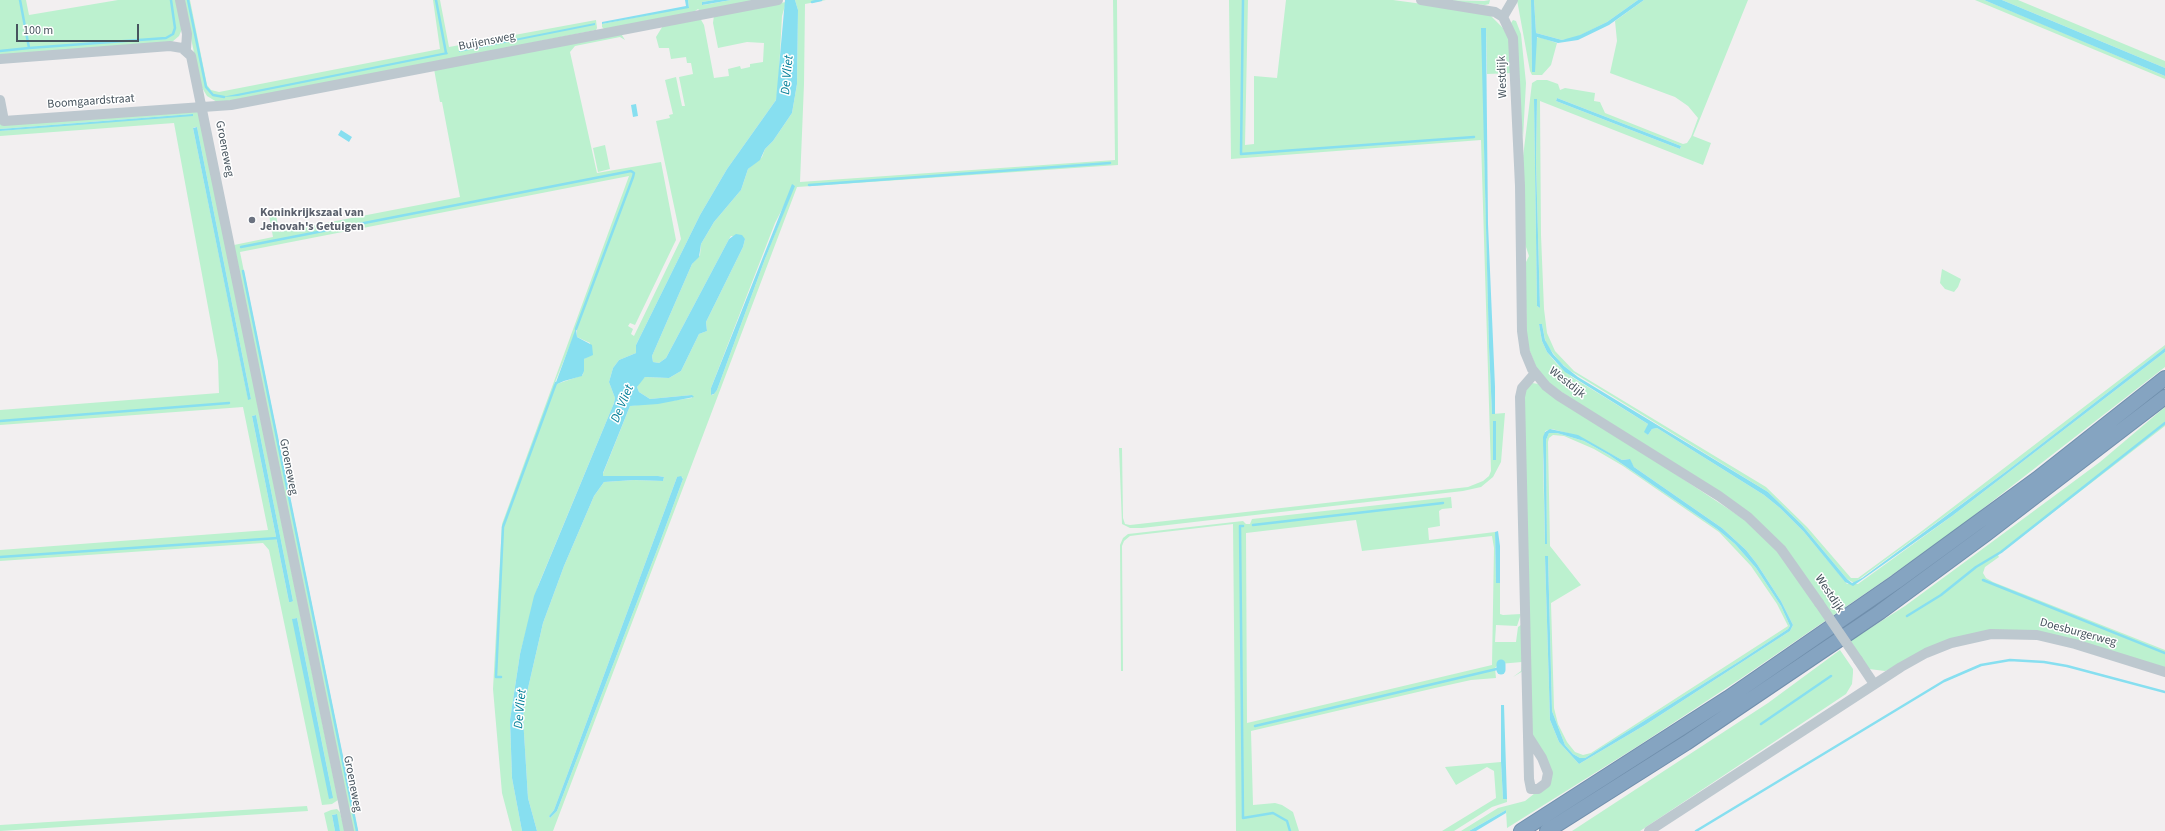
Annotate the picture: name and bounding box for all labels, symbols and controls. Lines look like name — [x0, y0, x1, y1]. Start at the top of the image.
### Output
scale bar — [18, 16, 141, 42]
text: 100 m — [23, 22, 53, 39]
street label: Buijensweg — [457, 29, 517, 55]
water label: De Vliet — [779, 55, 797, 95]
street label: Westdijk — [1495, 55, 1511, 99]
street label: Boomgaardstraat — [47, 92, 135, 112]
street label: Groeneweg — [211, 120, 237, 178]
place label: Koninkrijkszaal van Jehovah's Getuigen — [260, 206, 364, 234]
marker: Koninkrijkszaal van Jehovah's Getuigen — [247, 215, 257, 225]
street label: Westdijk — [1546, 364, 1588, 402]
water label: De Vliet — [608, 383, 638, 425]
street label: Groeneweg — [275, 438, 301, 496]
street label: Westdijk — [1811, 572, 1847, 616]
street label: Doesburgerweg — [2038, 616, 2118, 650]
water label: De Vliet — [512, 689, 530, 729]
street label: Groeneweg — [339, 755, 365, 813]

